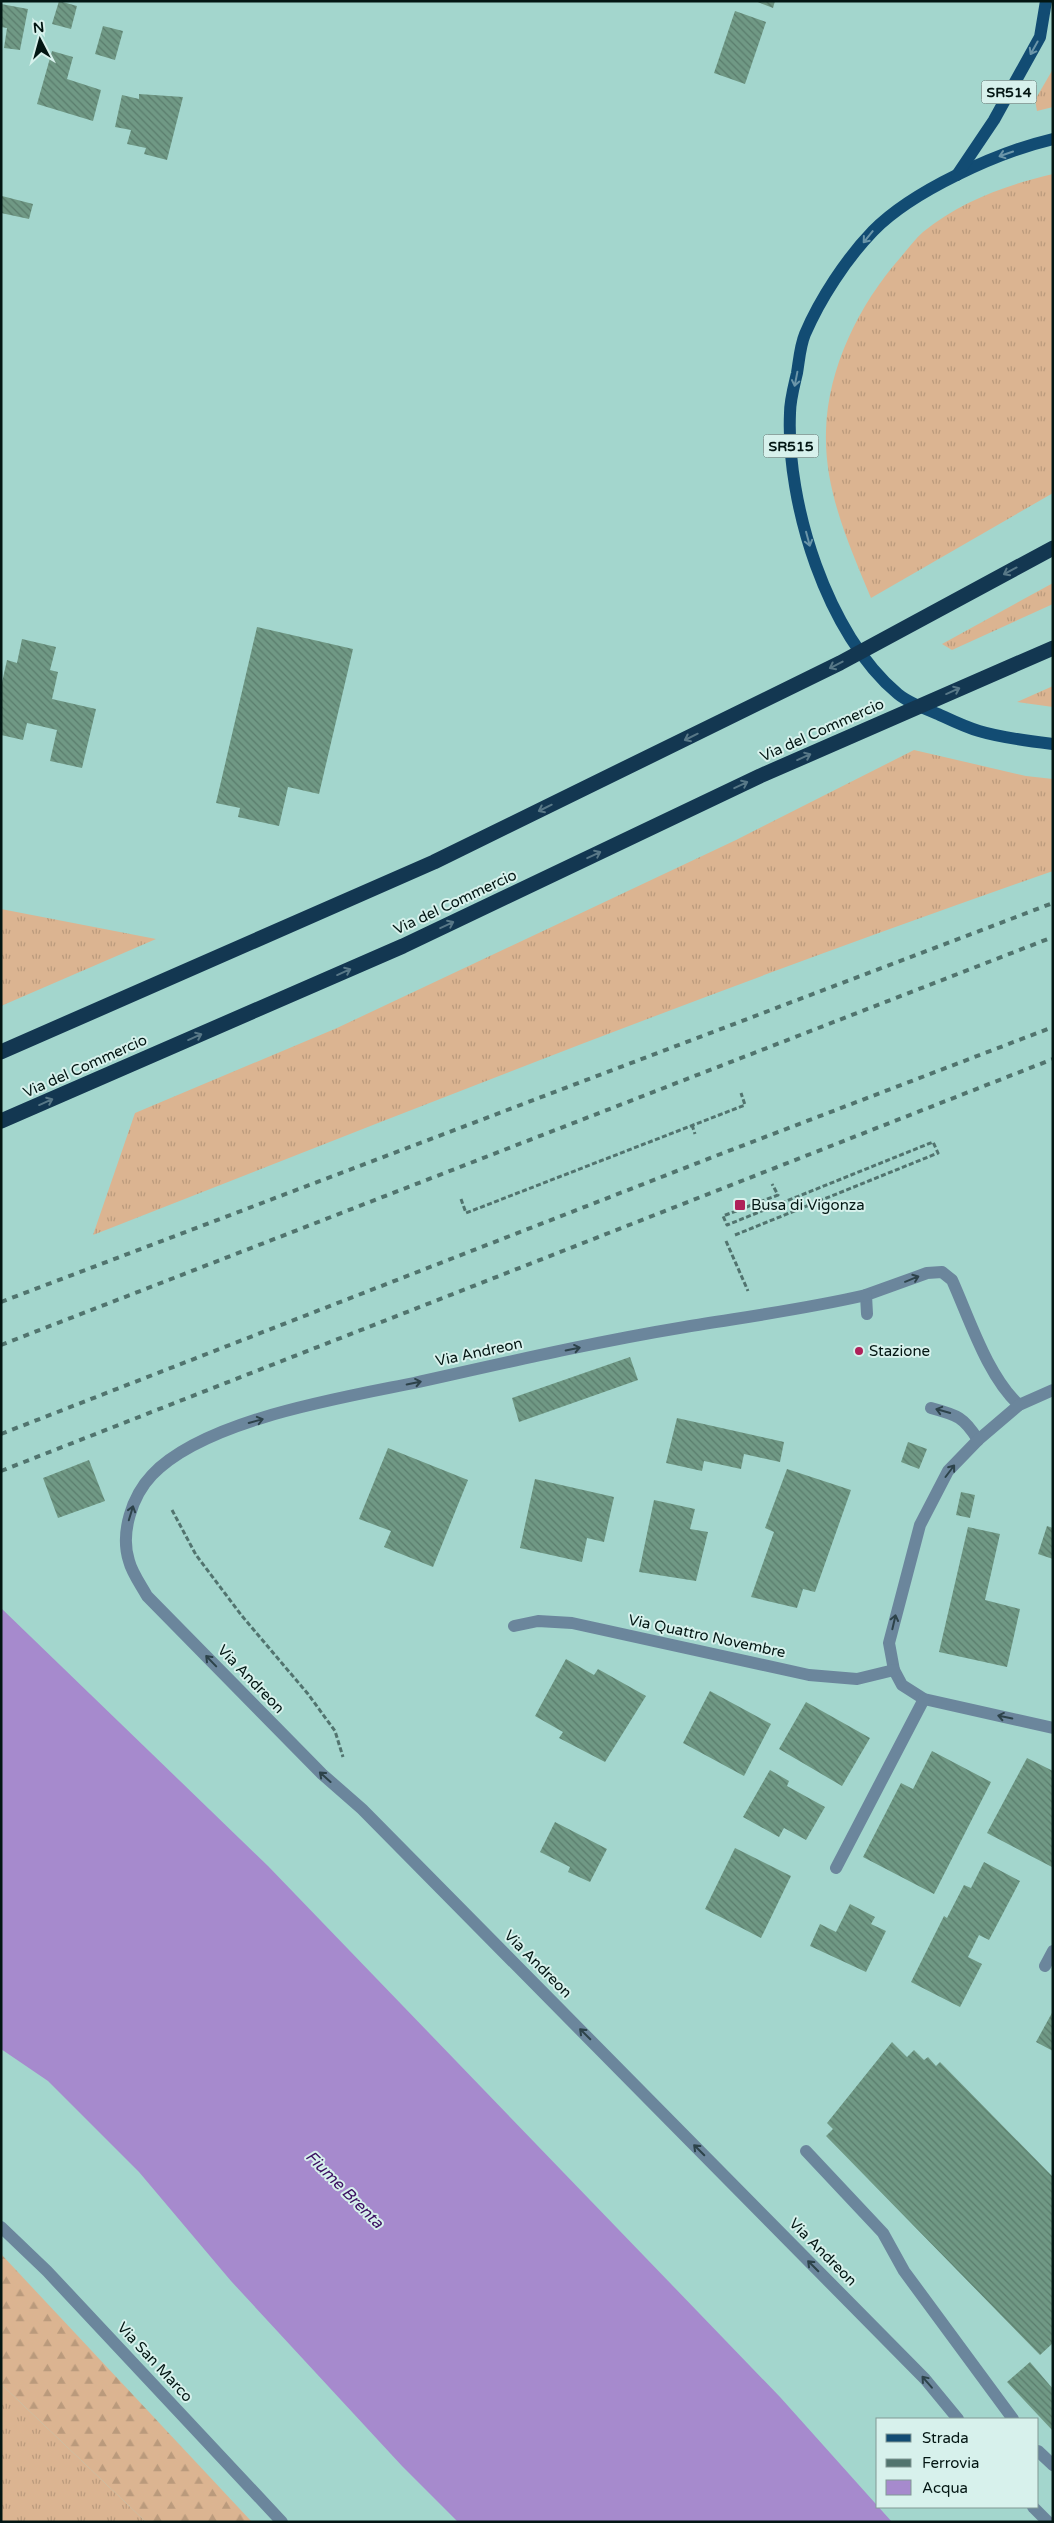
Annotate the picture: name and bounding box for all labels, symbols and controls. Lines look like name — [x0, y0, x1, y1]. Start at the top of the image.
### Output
north arrow — [15, 15, 65, 65]
text: N — [32, 19, 45, 37]
one-way arrow — [1029, 40, 1038, 55]
road number: SR514 — [982, 80, 1036, 104]
one-way arrow — [999, 150, 1015, 159]
one-way arrow — [863, 230, 874, 243]
one-way arrow — [790, 371, 800, 387]
road number: SR515 — [764, 434, 818, 458]
one-way arrow — [803, 531, 813, 547]
one-way arrow — [1003, 567, 1018, 576]
one-way arrow — [829, 661, 844, 670]
one-way arrow — [945, 686, 960, 696]
street label: Via del Commercio — [757, 695, 887, 765]
one-way arrow — [684, 733, 699, 742]
one-way arrow — [796, 751, 811, 761]
one-way arrow — [733, 780, 748, 789]
one-way arrow — [538, 804, 553, 814]
one-way arrow — [586, 850, 601, 859]
street label: Via del Commercio — [391, 866, 519, 938]
one-way arrow — [439, 920, 454, 929]
one-way arrow — [336, 966, 351, 976]
street label: Via del Commercio — [20, 1031, 150, 1101]
one-way arrow — [187, 1031, 202, 1041]
one-way arrow — [38, 1096, 53, 1106]
place label: Busa di Vigonza — [751, 1196, 865, 1214]
marker: Busa di Vigonza — [733, 1198, 747, 1212]
one-way arrow — [904, 1273, 919, 1283]
street label: Via Andreon — [434, 1334, 524, 1370]
place label: Stazione — [869, 1342, 930, 1360]
one-way arrow — [565, 1343, 581, 1353]
marker: Stazione — [853, 1345, 865, 1357]
one-way arrow — [406, 1378, 422, 1387]
one-way arrow — [936, 1406, 952, 1416]
one-way arrow — [248, 1416, 264, 1425]
one-way arrow — [945, 1464, 955, 1478]
one-way arrow — [127, 1506, 137, 1522]
street label: Via Quattro Novembre — [627, 1611, 787, 1661]
one-way arrow — [890, 1614, 899, 1630]
street label: Via Andreon — [214, 1641, 288, 1717]
one-way arrow — [205, 1655, 217, 1667]
one-way arrow — [998, 1712, 1014, 1721]
one-way arrow — [319, 1771, 332, 1783]
street label: Via Andreon — [500, 1926, 576, 2002]
one-way arrow — [579, 2028, 591, 2041]
one-way arrow — [693, 2144, 705, 2156]
water label: Fiume Brenta — [301, 2147, 388, 2233]
street label: Via Andreon — [785, 2214, 861, 2290]
one-way arrow — [807, 2260, 819, 2272]
street label: Via San Marco — [113, 2318, 197, 2406]
one-way arrow — [922, 2376, 933, 2389]
legend — [876, 2418, 1039, 2508]
text: Strada — [922, 2429, 969, 2447]
text: Ferrovia — [922, 2454, 979, 2472]
text: Acqua — [922, 2479, 968, 2497]

